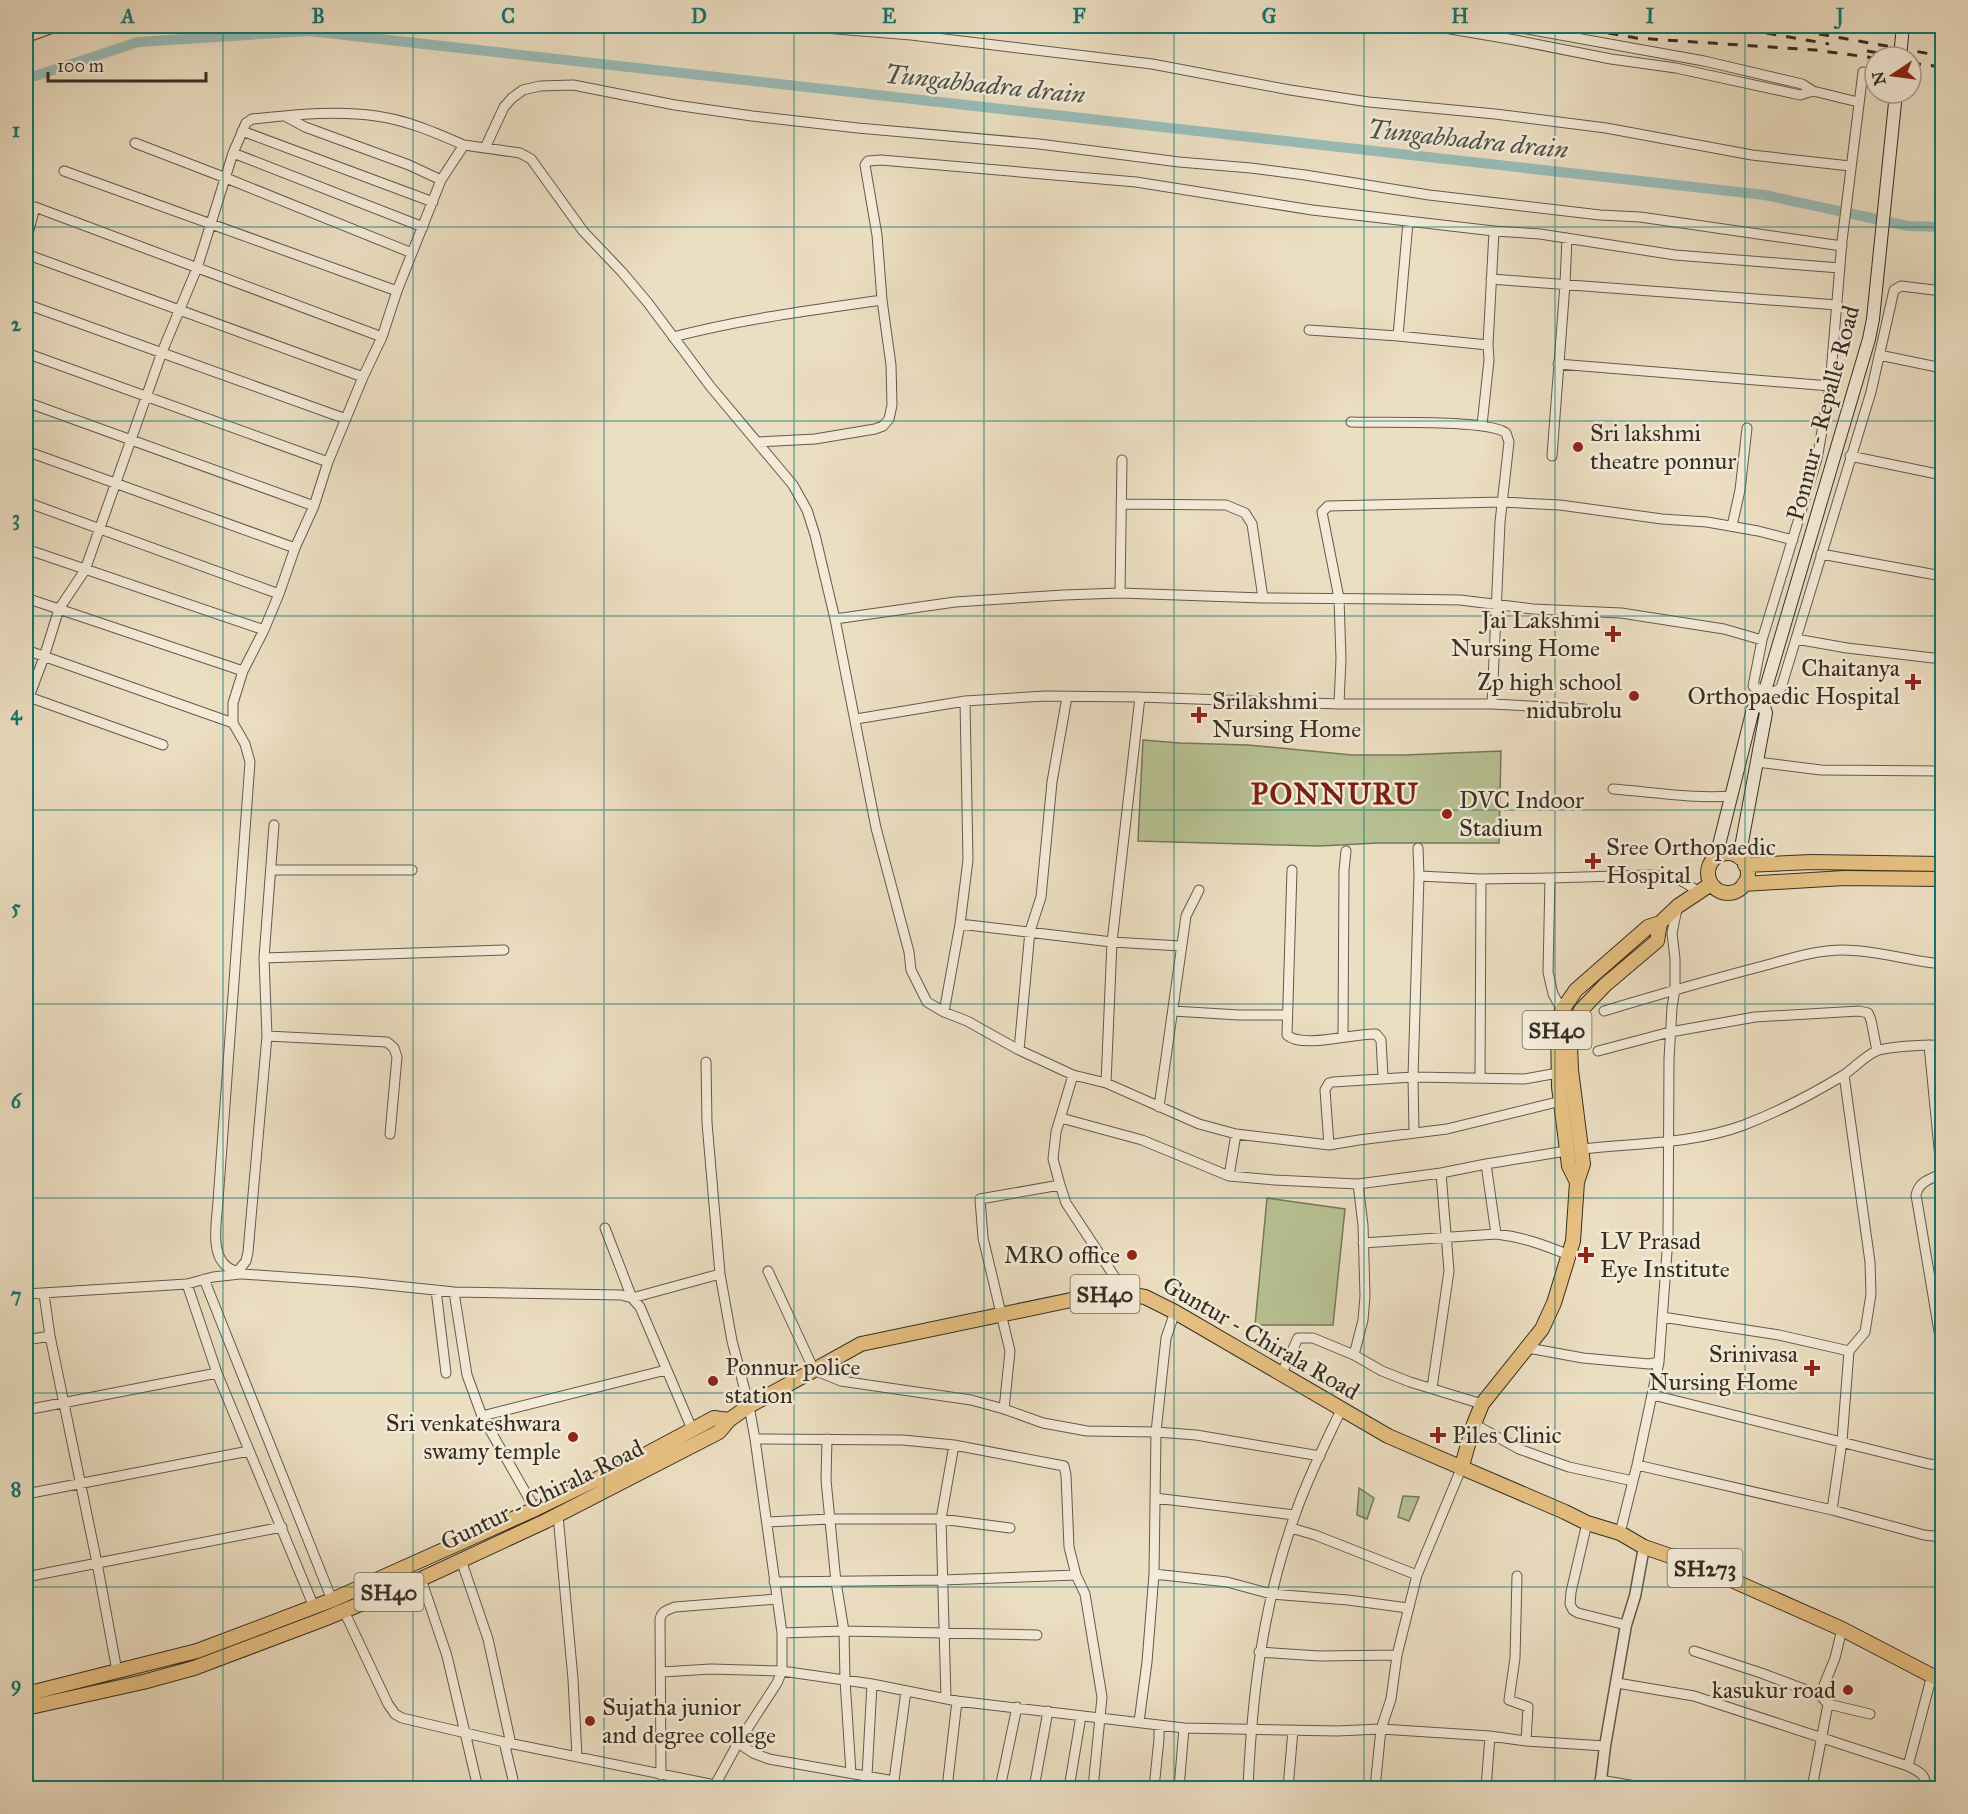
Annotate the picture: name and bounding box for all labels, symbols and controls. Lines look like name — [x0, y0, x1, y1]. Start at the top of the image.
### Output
text: A — [119, 4, 135, 28]
text: B — [311, 4, 325, 28]
text: C — [501, 4, 515, 28]
text: D — [691, 4, 707, 28]
text: E — [882, 4, 897, 28]
text: F — [1072, 4, 1086, 28]
text: G — [1262, 4, 1277, 28]
text: H — [1451, 4, 1469, 28]
text: I — [1646, 4, 1655, 28]
text: J — [1833, 4, 1845, 30]
scale bar — [48, 45, 206, 83]
north arrow — [1863, 45, 1923, 105]
text: 100 m — [57, 55, 104, 77]
water label: Tungabhadra drain — [883, 58, 1087, 110]
text: N — [1868, 69, 1890, 87]
water label: Tungabhadra drain — [1366, 113, 1570, 165]
text: 1 — [12, 118, 20, 142]
street label: Ponnur - Repalle Road — [1780, 302, 1866, 524]
text: 2 — [11, 312, 22, 336]
place label: Sri lakshmi theatre ponnur — [1590, 418, 1736, 476]
marker: Sri lakshmi theatre ponnur — [1571, 440, 1585, 454]
text: 3 — [12, 506, 20, 531]
place label: Jai Lakshmi Nursing Home — [1451, 605, 1600, 663]
marker: Jai Lakshmi Nursing Home — [1604, 625, 1622, 643]
place label: Chaitanya Orthopaedic Hospital — [1688, 653, 1901, 711]
place label: Zp high school nidubrolu — [1477, 667, 1623, 725]
marker: Chaitanya Orthopaedic Hospital — [1904, 673, 1922, 691]
place label: Srilakshmi Nursing Home — [1212, 686, 1361, 744]
marker: Zp high school nidubrolu — [1627, 689, 1641, 703]
text: 4 — [10, 701, 22, 726]
marker: Srilakshmi Nursing Home — [1190, 706, 1208, 724]
district label: PONNURU — [1251, 776, 1419, 812]
place label: DVC Indoor Stadium — [1459, 785, 1584, 843]
marker: DVC Indoor Stadium — [1440, 807, 1454, 821]
place label: Sree Orthopaedic Hospital — [1606, 832, 1776, 890]
marker: Sree Orthopaedic Hospital — [1584, 852, 1602, 870]
text: 5 — [11, 895, 21, 919]
road number: SH40 — [1522, 1011, 1592, 1049]
text: 6 — [11, 1089, 23, 1113]
place label: LV Prasad Eye Institute — [1600, 1226, 1730, 1284]
place label: MRO office — [1004, 1240, 1120, 1270]
marker: LV Prasad Eye Institute — [1577, 1246, 1595, 1264]
marker: MRO office — [1125, 1248, 1139, 1262]
street label: Guntur - Chirala Road — [1157, 1269, 1365, 1407]
road number: SH40 — [1070, 1275, 1140, 1313]
text: 7 — [11, 1283, 22, 1307]
place label: Srinivasa Nursing Home — [1649, 1339, 1799, 1397]
place label: Ponnur police station — [725, 1352, 861, 1410]
marker: Srinivasa Nursing Home — [1803, 1359, 1821, 1377]
marker: Ponnur police station — [706, 1374, 720, 1388]
place label: Sri venkateshwara swamy temple — [386, 1408, 562, 1466]
place label: Piles Clinic — [1452, 1420, 1562, 1450]
marker: Piles Clinic — [1429, 1426, 1447, 1444]
marker: Sri venkateshwara swamy temple — [566, 1430, 580, 1444]
street label: Guntur - Chirala Road — [436, 1433, 648, 1557]
text: 8 — [11, 1477, 21, 1501]
road number: SH273 — [1668, 1549, 1742, 1587]
road number: SH40 — [354, 1573, 424, 1611]
text: 9 — [11, 1672, 21, 1697]
place label: kasukur road — [1712, 1675, 1836, 1705]
marker: kasukur road — [1841, 1683, 1855, 1697]
place label: Sujatha junior and degree college — [602, 1692, 776, 1750]
marker: Sujatha junior and degree college — [583, 1714, 597, 1728]

